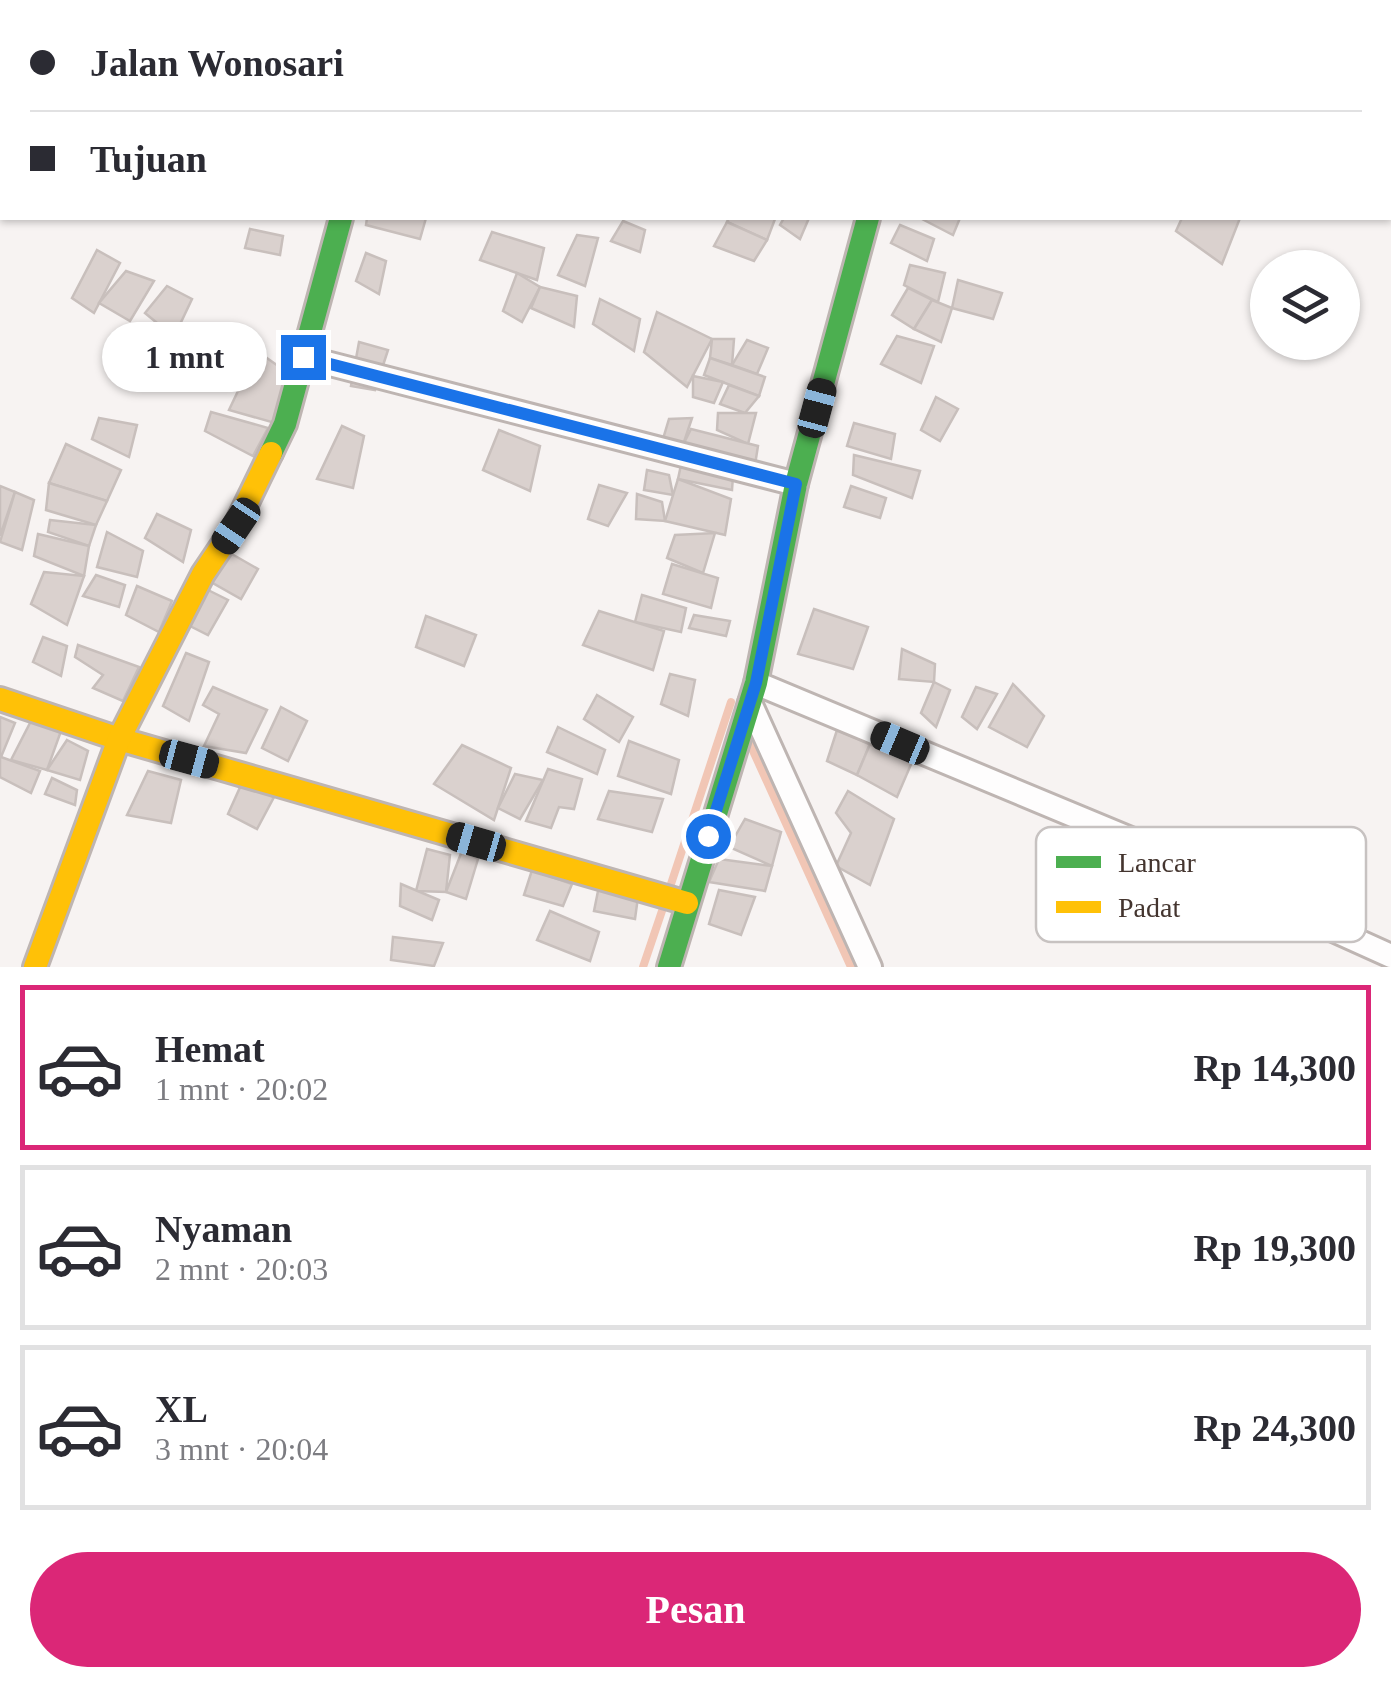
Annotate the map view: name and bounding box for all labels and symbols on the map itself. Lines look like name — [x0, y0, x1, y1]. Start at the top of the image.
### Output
callout: 1 mnt — [103, 322, 268, 392]
route end — [281, 335, 326, 380]
car — [795, 375, 839, 441]
car — [207, 493, 265, 559]
car — [867, 717, 933, 769]
car — [156, 737, 222, 781]
route start — [686, 814, 731, 859]
car — [443, 819, 509, 865]
legend — [1036, 827, 1366, 942]
text: Lancar — [1118, 847, 1196, 878]
text: Padat — [1118, 892, 1180, 923]

